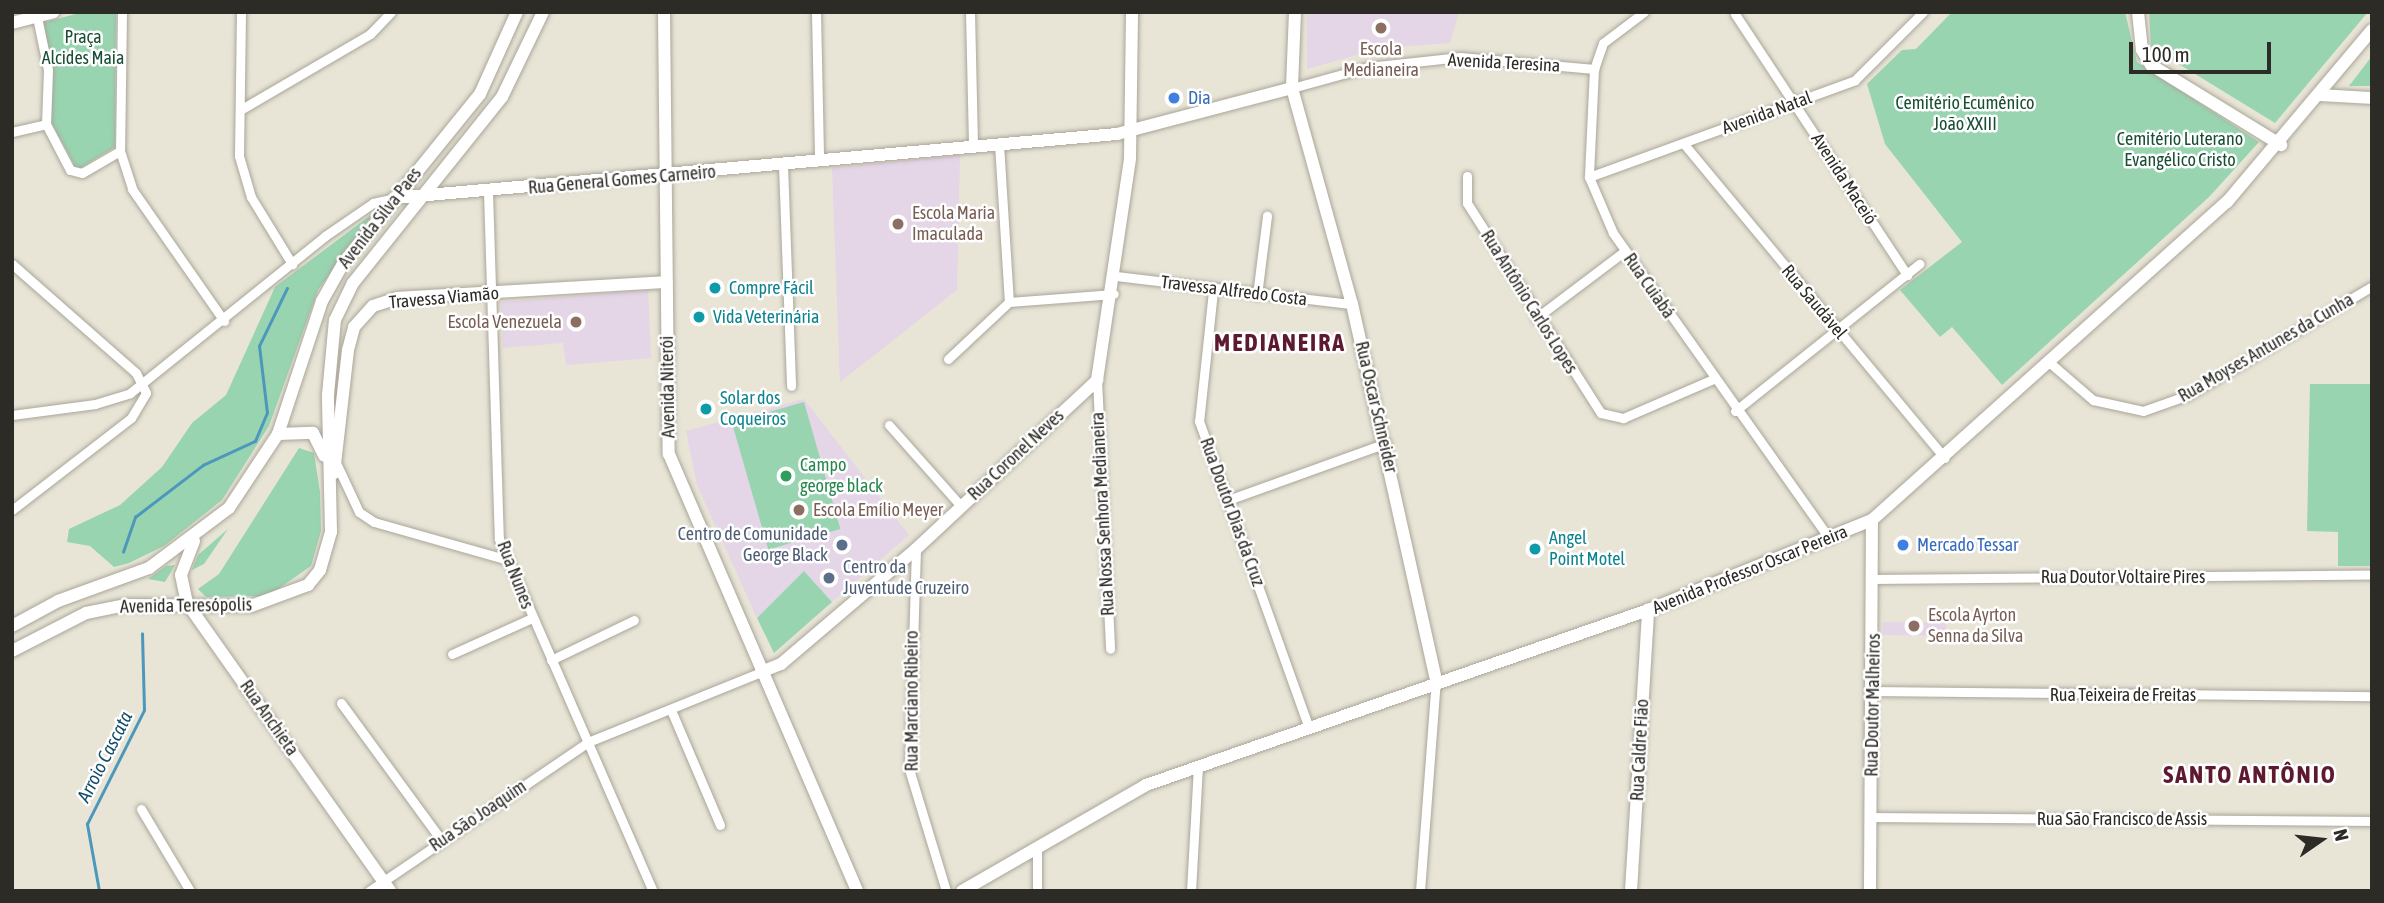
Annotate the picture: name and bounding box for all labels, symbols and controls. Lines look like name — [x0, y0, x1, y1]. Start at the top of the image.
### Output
marker: Escola Medianeira — [1373, 20, 1389, 36]
park label: Praça Alcides Maia — [42, 27, 124, 70]
scale bar — [2132, 28, 2274, 72]
place label: Escola Medianeira — [1343, 39, 1419, 82]
text: 100 m — [2142, 42, 2190, 66]
street label: Avenida Teresina — [1447, 49, 1561, 77]
place label: Dia — [1188, 87, 1211, 109]
street label: Avenida Natal — [1719, 87, 1815, 139]
marker: Dia — [1166, 90, 1182, 106]
park label: Cemitério Ecumênico João XXIII — [1895, 93, 2035, 136]
street label: Avenida Maceió — [1807, 129, 1881, 229]
park label: Cemitério Luterano Evangélico Cristo — [2117, 129, 2243, 172]
street label: Rua General Gomes Carneiro — [527, 161, 717, 199]
street label: Avenida Silva Paes — [334, 163, 426, 273]
place label: Escola Maria Imaculada — [912, 203, 995, 246]
marker: Escola Maria Imaculada — [890, 216, 906, 232]
street label: Rua Antônio Carlos Lopes — [1476, 226, 1582, 378]
street label: Rua Cuiabá — [1619, 249, 1679, 323]
street label: Rua Saudável — [1777, 260, 1851, 344]
street label: Travessa Alfredo Costa — [1160, 271, 1308, 311]
place label: Compre Fácil — [729, 277, 814, 299]
marker: Compre Fácil — [707, 280, 723, 296]
street label: Travessa Viamão — [388, 282, 500, 314]
street label: Rua Moyses Antunes da Cunha — [2175, 289, 2357, 407]
place label: Vida Veterinária — [713, 306, 819, 328]
marker: Vida Veterinária — [691, 309, 707, 325]
place label: Escola Venezuela — [447, 311, 562, 333]
marker: Escola Venezuela — [568, 314, 584, 330]
district label: MEDIANEIRA — [1215, 329, 1345, 357]
street label: Avenida Niterói — [656, 336, 680, 438]
street label: Rua Oscar Schneider — [1350, 339, 1402, 475]
place label: Solar dos Coqueiros — [720, 388, 786, 430]
marker: Solar dos Coqueiros — [698, 401, 714, 417]
street label: Rua Coronel Neves — [964, 405, 1068, 505]
street label: Rua Nossa Senhora Medianeira — [1087, 412, 1119, 616]
street label: Rua Doutor Dias da Cruz — [1195, 435, 1269, 589]
place label: Campo george black — [800, 455, 883, 498]
marker: Campo george black — [778, 468, 794, 484]
place label: Escola Emílio Meyer — [813, 499, 943, 521]
marker: Escola Emílio Meyer — [791, 502, 807, 518]
street label: Avenida Professor Oscar Pereira — [1649, 521, 1851, 619]
place label: Centro de Comunidade George Black — [678, 524, 828, 566]
place label: Angel Point Motel — [1549, 528, 1625, 570]
place label: Mercado Tessar — [1917, 534, 2018, 556]
marker: Centro de Comunidade George Black — [834, 537, 850, 553]
marker: Mercado Tessar — [1895, 537, 1911, 553]
street label: Rua Nunes — [492, 538, 538, 612]
marker: Angel Point Motel — [1527, 541, 1543, 557]
place label: Centro da Juventude Cruzeiro — [843, 557, 969, 600]
street label: Rua Doutor Voltaire Pires — [2041, 566, 2205, 588]
marker: Centro da Juventude Cruzeiro — [821, 570, 837, 586]
street label: Avenida Teresópolis — [120, 594, 252, 618]
place label: Escola Ayrton Senna da Silva — [1928, 605, 2023, 648]
marker: Escola Ayrton Senna da Silva — [1906, 618, 1922, 634]
street label: Rua Marciano Ribeiro — [901, 631, 923, 771]
street label: Rua Doutor Malheiros — [1861, 633, 1885, 777]
street label: Rua Anchieta — [235, 676, 303, 760]
street label: Rua Teixeira de Freitas — [2050, 684, 2196, 706]
street label: Rua Caldre Fião — [1627, 698, 1653, 802]
water label: Arroio Cascata — [72, 708, 138, 806]
district label: SANTO ANTÔNIO — [2165, 761, 2335, 789]
street label: Rua São Joaquim — [425, 776, 531, 856]
north arrow — [2286, 805, 2356, 875]
street label: Rua São Francisco de Assis — [2037, 808, 2207, 830]
text: N — [2329, 827, 2353, 843]

